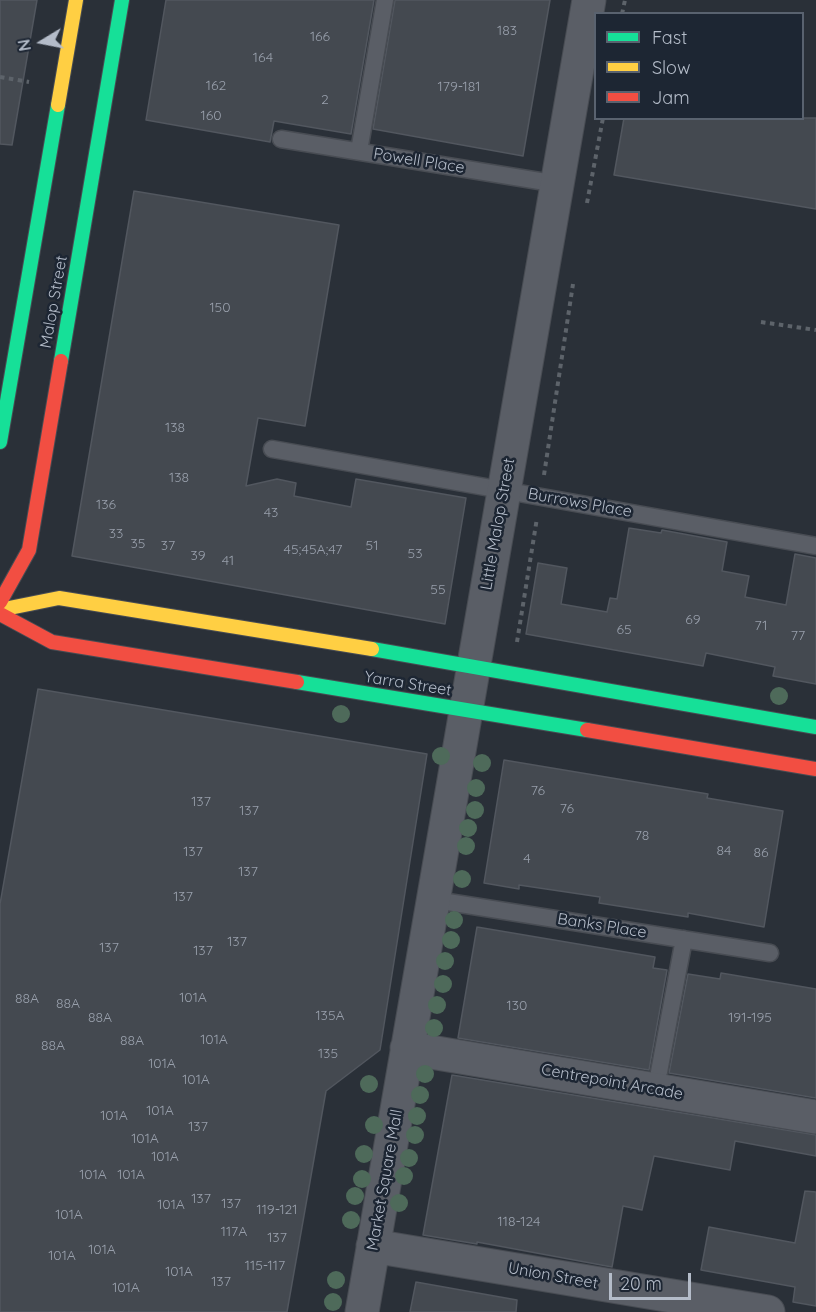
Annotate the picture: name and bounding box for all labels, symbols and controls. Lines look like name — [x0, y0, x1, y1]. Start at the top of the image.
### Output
north arrow — [12, 12, 72, 72]
legend — [594, 12, 804, 120]
house number: 183 — [497, 23, 517, 39]
text: Fast — [652, 26, 687, 49]
house number: 166 — [310, 29, 330, 45]
text: N — [13, 38, 35, 53]
house number: 164 — [253, 50, 273, 66]
text: Slow — [652, 56, 690, 79]
house number: 162 — [206, 78, 226, 94]
house number: 179-181 — [438, 79, 480, 95]
text: Jam — [652, 86, 690, 109]
house number: 2 — [321, 92, 329, 108]
house number: 160 — [200, 108, 222, 124]
street label: Powell Place — [372, 144, 466, 178]
street label: Malop Street — [36, 254, 72, 350]
house number: 150 — [209, 300, 231, 316]
house number: 138 — [165, 420, 185, 436]
street label: Little Malop Street — [477, 457, 519, 591]
house number: 138 — [169, 470, 189, 486]
street label: Burrows Place — [527, 484, 633, 522]
house number: 136 — [96, 497, 116, 513]
house number: 43 — [264, 505, 278, 521]
house number: 33 — [109, 526, 123, 542]
house number: 35 — [131, 536, 145, 552]
house number: 37 — [161, 538, 175, 554]
house number: 51 — [366, 538, 378, 554]
house number: 45;45A;47 — [284, 542, 342, 558]
house number: 53 — [408, 546, 422, 562]
house number: 39 — [190, 548, 206, 564]
house number: 41 — [222, 553, 234, 569]
house number: 55 — [430, 582, 446, 598]
house number: 69 — [685, 612, 701, 628]
house number: 71 — [754, 618, 768, 634]
house number: 65 — [616, 622, 632, 638]
house number: 77 — [791, 628, 805, 644]
street label: Yarra Street — [363, 668, 453, 700]
house number: 76 — [531, 783, 545, 799]
house number: 137 — [191, 794, 211, 810]
house number: 76 — [560, 801, 574, 817]
house number: 137 — [239, 803, 259, 819]
house number: 78 — [635, 828, 649, 844]
house number: 84 — [717, 843, 731, 859]
house number: 137 — [183, 844, 203, 860]
house number: 86 — [753, 845, 769, 861]
house number: 4 — [523, 851, 531, 867]
house number: 137 — [238, 864, 258, 880]
house number: 137 — [173, 889, 193, 905]
street label: Banks Place — [556, 909, 648, 943]
house number: 137 — [227, 934, 247, 950]
house number: 137 — [99, 940, 119, 956]
house number: 137 — [193, 943, 213, 959]
house number: 101A — [179, 990, 207, 1006]
house number: 88A — [15, 991, 39, 1007]
house number: 88A — [56, 996, 80, 1012]
house number: 130 — [507, 998, 527, 1014]
house number: 135A — [315, 1008, 345, 1024]
house number: 88A — [88, 1010, 112, 1026]
house number: 191-195 — [728, 1010, 772, 1026]
house number: 101A — [200, 1032, 228, 1048]
house number: 88A — [120, 1033, 144, 1049]
house number: 88A — [41, 1038, 65, 1054]
house number: 135 — [318, 1046, 338, 1062]
house number: 101A — [148, 1056, 176, 1072]
street label: Centrepoint Arcade — [540, 1060, 684, 1104]
house number: 101A — [182, 1072, 210, 1088]
house number: 101A — [146, 1103, 174, 1119]
house number: 101A — [100, 1108, 128, 1124]
street label: Market Square Mall — [363, 1108, 407, 1252]
house number: 137 — [188, 1119, 208, 1135]
house number: 101A — [131, 1131, 159, 1147]
house number: 101A — [151, 1149, 179, 1165]
house number: 101A — [79, 1167, 107, 1183]
house number: 101A — [117, 1167, 145, 1183]
house number: 137 — [191, 1191, 211, 1207]
house number: 137 — [221, 1196, 241, 1212]
house number: 101A — [157, 1197, 185, 1213]
house number: 119-121 — [256, 1202, 298, 1218]
house number: 101A — [55, 1207, 83, 1223]
house number: 118-124 — [498, 1214, 540, 1230]
house number: 117A — [221, 1224, 247, 1240]
house number: 137 — [267, 1230, 287, 1246]
house number: 101A — [88, 1242, 116, 1258]
house number: 101A — [48, 1248, 76, 1264]
house number: 115-117 — [245, 1258, 285, 1274]
street label: Union Street — [506, 1259, 600, 1293]
scale bar — [612, 1261, 694, 1299]
house number: 101A — [165, 1264, 193, 1280]
text: 20 m — [620, 1272, 662, 1295]
house number: 137 — [211, 1274, 231, 1290]
house number: 101A — [112, 1280, 140, 1296]

